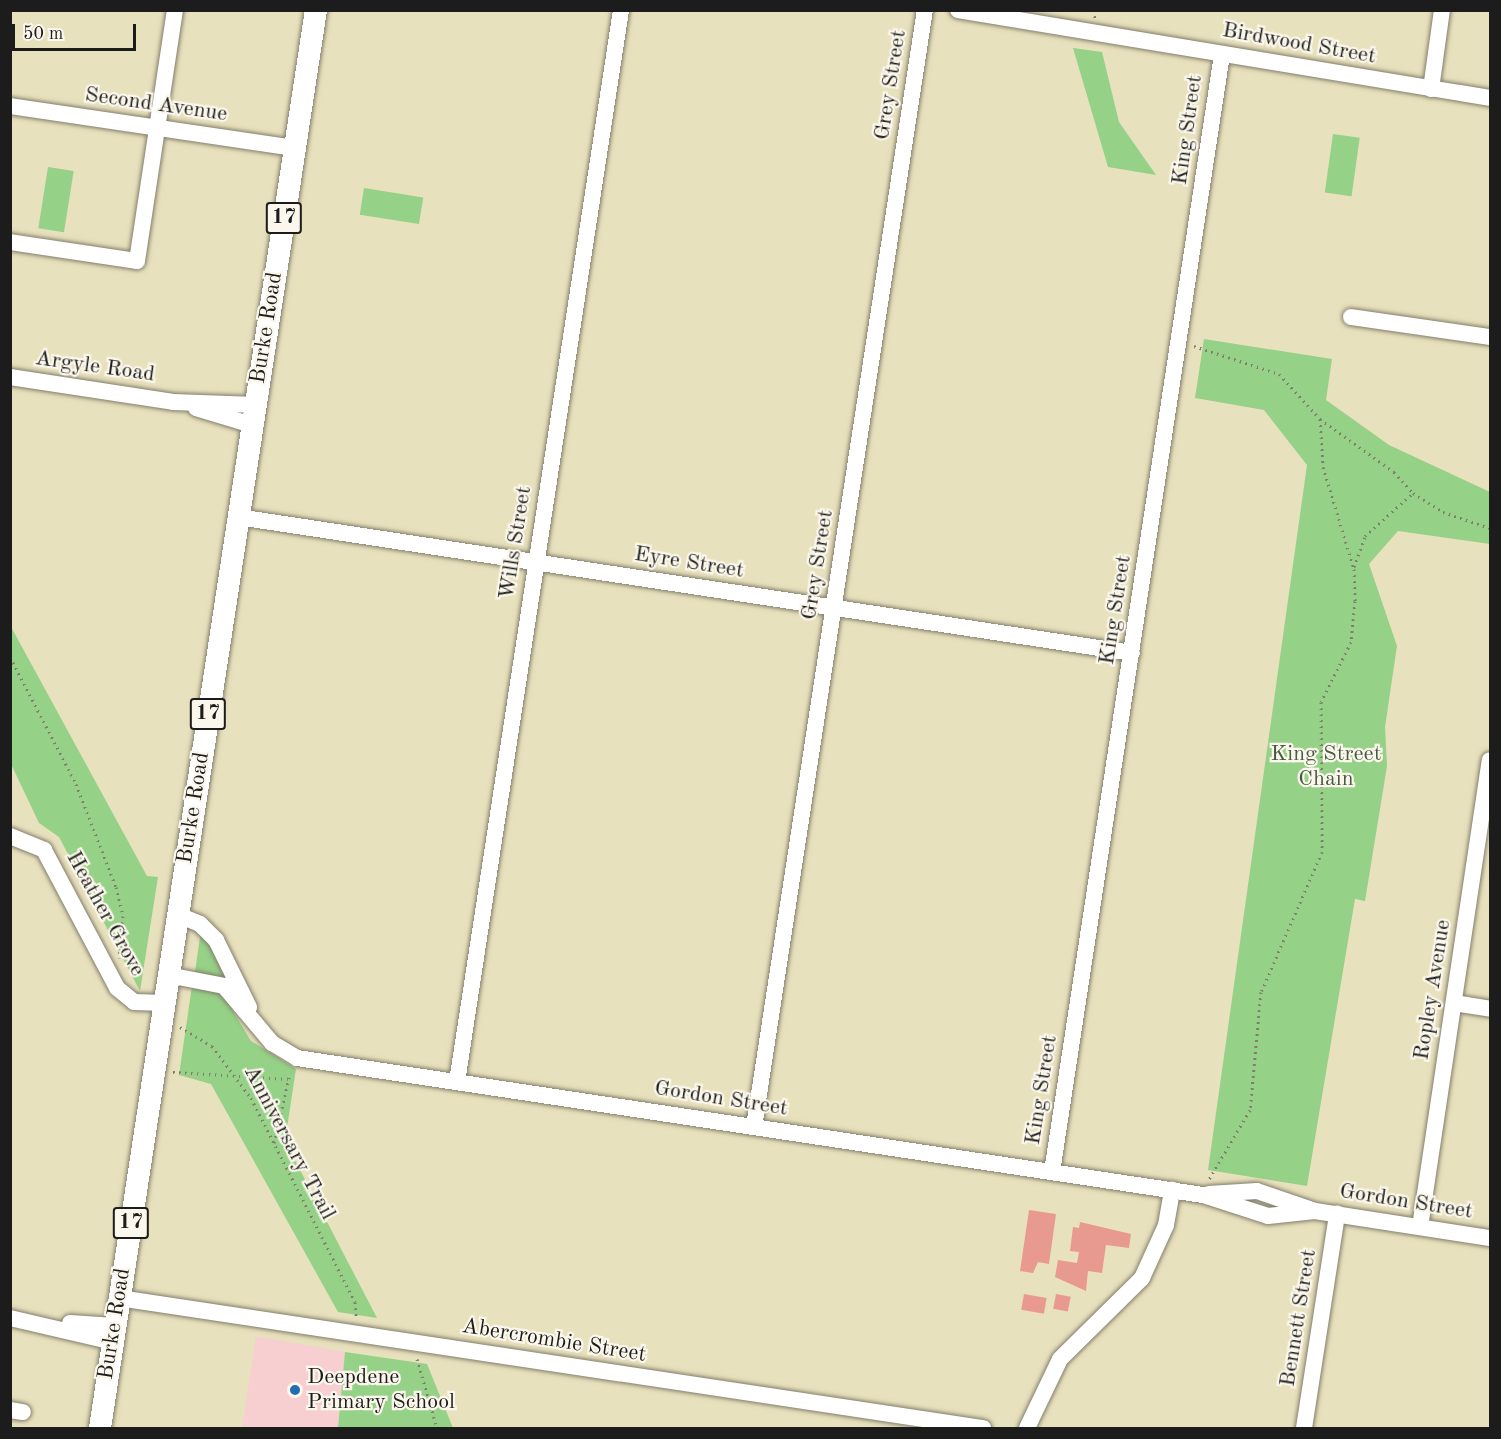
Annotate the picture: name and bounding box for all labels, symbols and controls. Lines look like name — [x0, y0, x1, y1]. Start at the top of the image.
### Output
scale bar — [15, 12, 140, 50]
street label: Birdwood Street — [1220, 18, 1378, 70]
text: 50 m — [23, 25, 63, 43]
street label: Grey Street — [869, 28, 913, 142]
street label: King Street — [1167, 73, 1209, 187]
street label: Second Avenue — [83, 82, 229, 128]
road number: 17 — [264, 200, 304, 236]
street label: Burke Road — [245, 270, 289, 386]
street label: Argyle Road — [33, 346, 157, 388]
street label: Wills Street — [494, 484, 538, 602]
street label: Grey Street — [796, 508, 840, 622]
street label: Eyre Street — [632, 541, 746, 585]
street label: King Street — [1094, 553, 1138, 667]
road number: 17 — [188, 696, 228, 732]
park label: King Street Chain — [1271, 741, 1381, 792]
street label: Burke Road — [172, 750, 216, 866]
street label: Heather Grove — [60, 847, 150, 981]
street label: Ropley Avenue — [1409, 918, 1457, 1062]
street label: King Street — [1020, 1033, 1064, 1147]
street label: Anniversary Trail — [237, 1061, 341, 1225]
street label: Gordon Street — [653, 1075, 789, 1123]
street label: Gordon Street — [1338, 1178, 1474, 1226]
road number: 17 — [112, 1205, 150, 1241]
street label: Bennett Street — [1275, 1247, 1323, 1389]
street label: Burke Road — [93, 1266, 137, 1382]
street label: Abercrombie Street — [460, 1313, 648, 1369]
place label: Deepdene Primary School — [307, 1364, 455, 1416]
marker: Deepdene Primary School — [288, 1383, 302, 1397]

